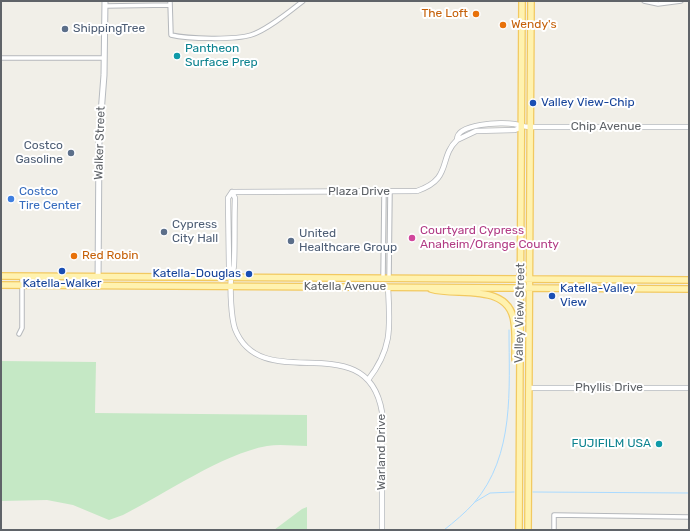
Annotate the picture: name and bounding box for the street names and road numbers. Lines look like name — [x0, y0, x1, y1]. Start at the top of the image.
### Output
street label: Walker Street — [92, 106, 108, 180]
street label: Chip Avenue — [571, 120, 641, 134]
street label: Plaza Drive — [328, 185, 390, 199]
street label: Valley View Street — [512, 263, 528, 363]
street label: Katella Avenue — [304, 280, 386, 294]
street label: Phyllis Drive — [575, 381, 643, 395]
street label: Warland Drive — [375, 414, 389, 490]

